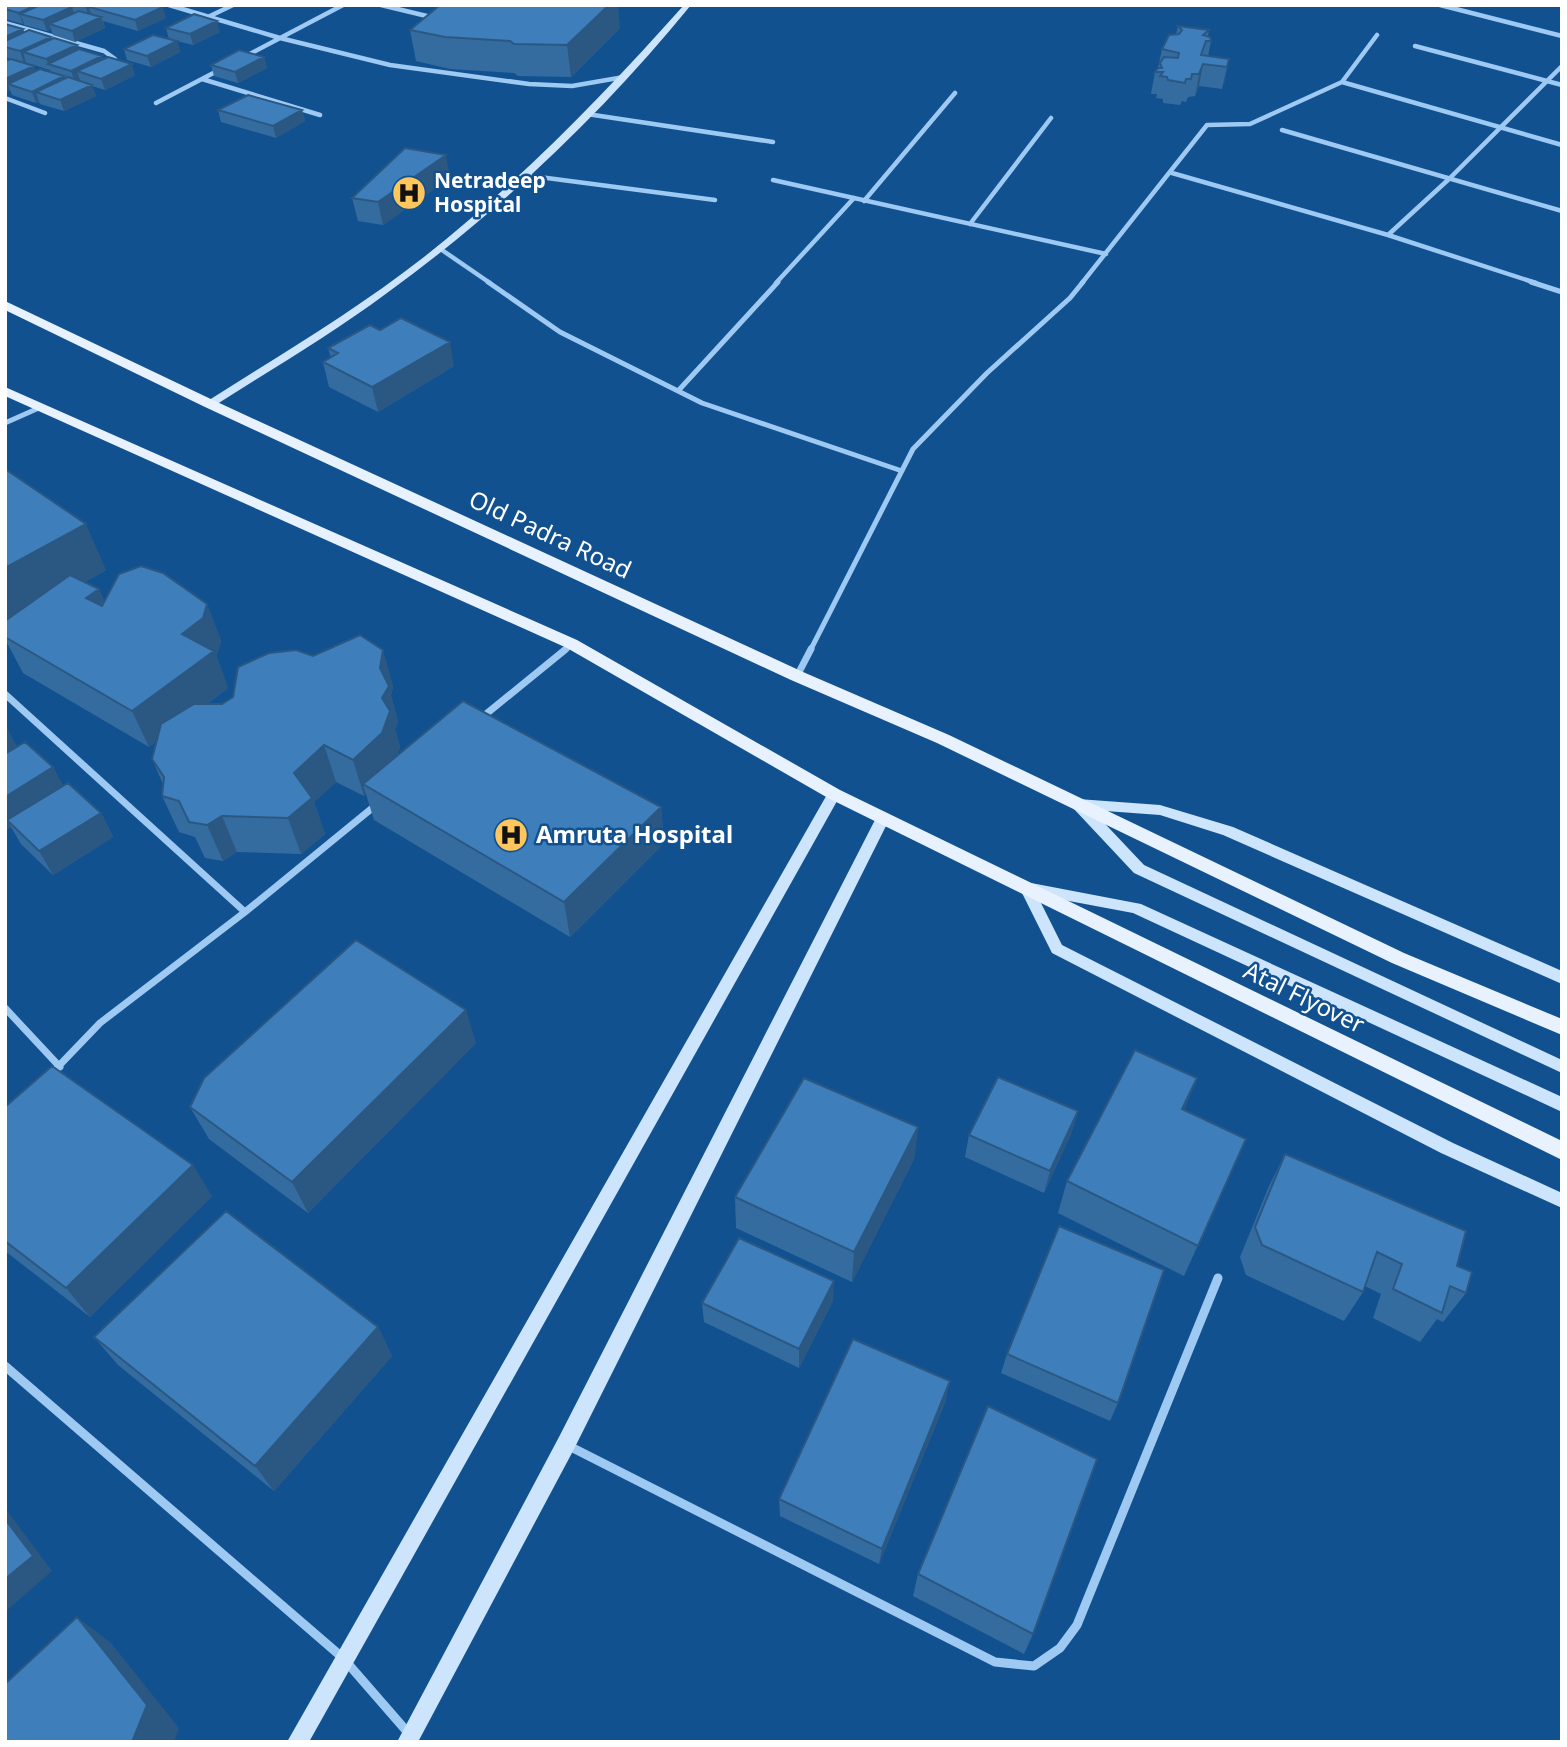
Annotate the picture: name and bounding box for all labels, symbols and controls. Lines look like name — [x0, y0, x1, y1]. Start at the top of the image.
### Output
place label: Netradeep Hospital — [434, 166, 546, 218]
hospital icon: Netradeep Hospital — [390, 174, 428, 212]
street label: Old Padra Road — [464, 482, 637, 586]
hospital icon: Amruta Hospital — [492, 816, 530, 854]
place label: Amruta Hospital — [536, 817, 733, 850]
street label: Atal Flyover — [1239, 953, 1371, 1040]

